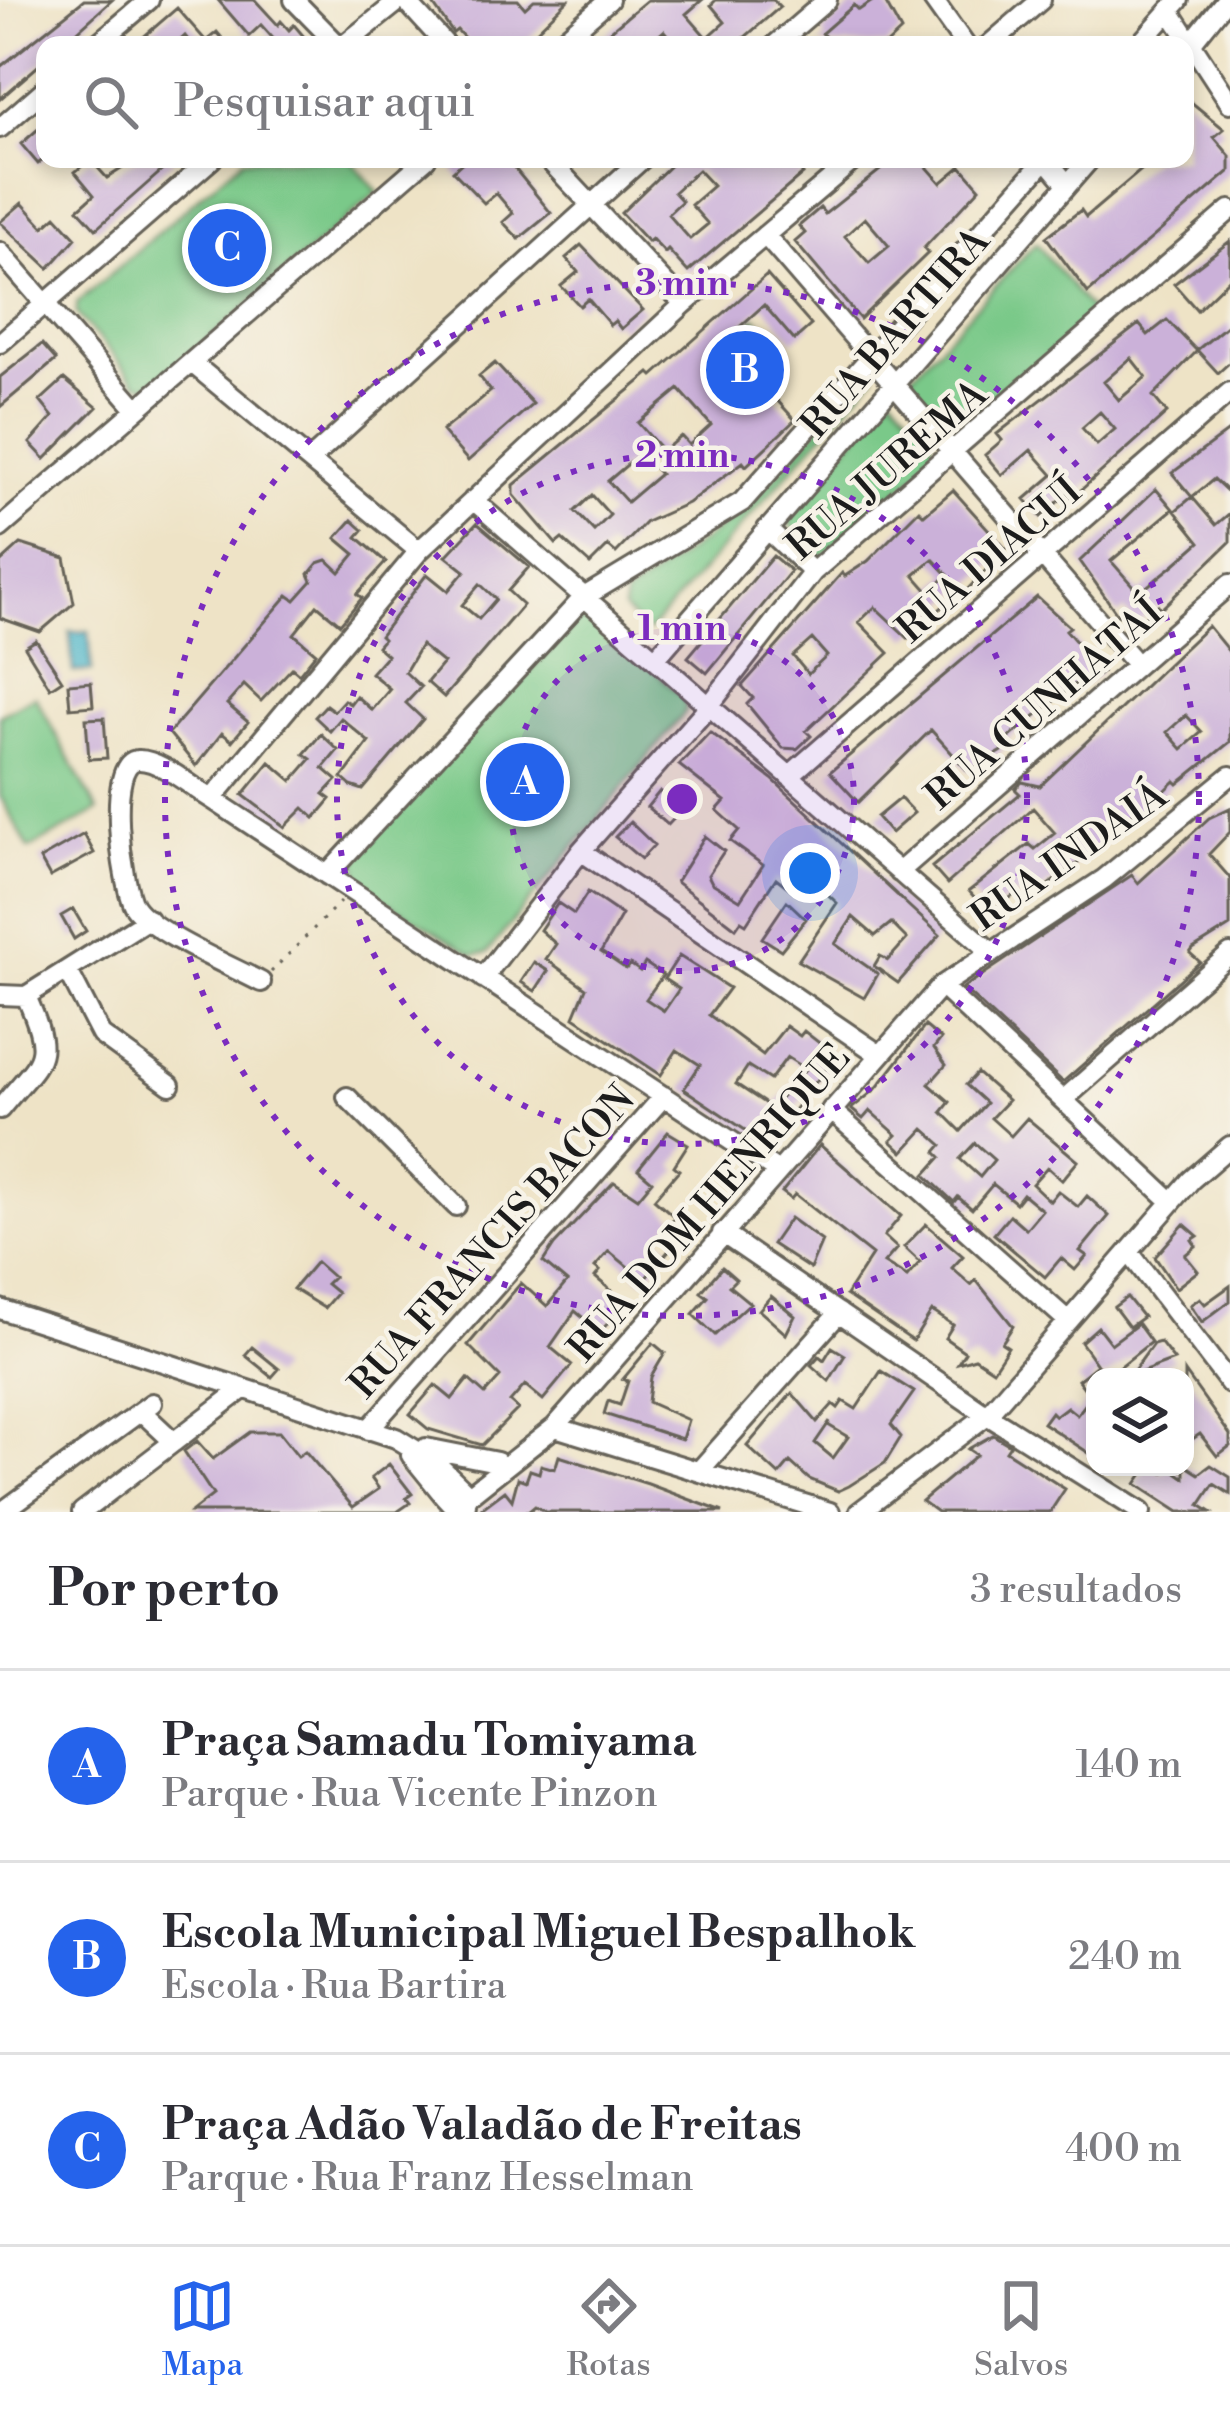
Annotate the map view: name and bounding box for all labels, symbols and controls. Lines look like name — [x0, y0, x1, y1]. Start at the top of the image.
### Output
search box — [36, 36, 1194, 168]
icon: search — [78, 69, 144, 135]
text: Pesquisar aqui — [174, 74, 475, 131]
pin: C — [188, 203, 266, 293]
street label: RUA BARTIRA — [791, 217, 1002, 449]
text: 3 min — [635, 262, 729, 307]
pin: B — [706, 325, 784, 415]
street label: RUA JUREMA — [777, 370, 999, 571]
text: 2 min — [635, 434, 729, 479]
street label: RUA DIACUÍ — [886, 466, 1092, 654]
street label: RUA CUNHATAÍ — [915, 587, 1173, 821]
text: 1 min — [637, 607, 727, 652]
pin: A — [486, 737, 564, 827]
street label: RUA INDAIÁ — [961, 769, 1178, 943]
centre of rings — [661, 778, 703, 820]
your location — [780, 843, 840, 903]
street label: RUA DOM HENRIQUE — [558, 1035, 861, 1373]
street label: RUA FRANCIS BACON — [340, 1076, 646, 1409]
map controls — [1086, 1368, 1194, 1476]
button: layers — [1086, 1368, 1194, 1476]
text: Por perto — [48, 1558, 280, 1622]
text: 3 resultados — [970, 1566, 1182, 1615]
text: Praça Samadu Tomiyama — [162, 1713, 696, 1770]
text: A — [73, 1741, 101, 1790]
text: 140 m — [1075, 1741, 1182, 1790]
text: Parque · Rua Vicente Pinzon — [162, 1770, 658, 1819]
text: Escola Municipal Miguel Bespalhok — [162, 1905, 915, 1962]
text: B — [72, 1933, 102, 1982]
text: 240 m — [1068, 1933, 1182, 1982]
text: Escola · Rua Bartira — [162, 1962, 507, 2011]
text: Praça Adão Valadão de Freitas — [162, 2097, 802, 2154]
text: C — [73, 2125, 101, 2174]
text: 400 m — [1065, 2125, 1182, 2174]
text: Parque · Rua Franz Hesselman — [162, 2154, 694, 2203]
tab: Mapa — [162, 2273, 243, 2386]
tab: Rotas — [567, 2273, 651, 2386]
tab: Salvos — [974, 2273, 1068, 2386]

